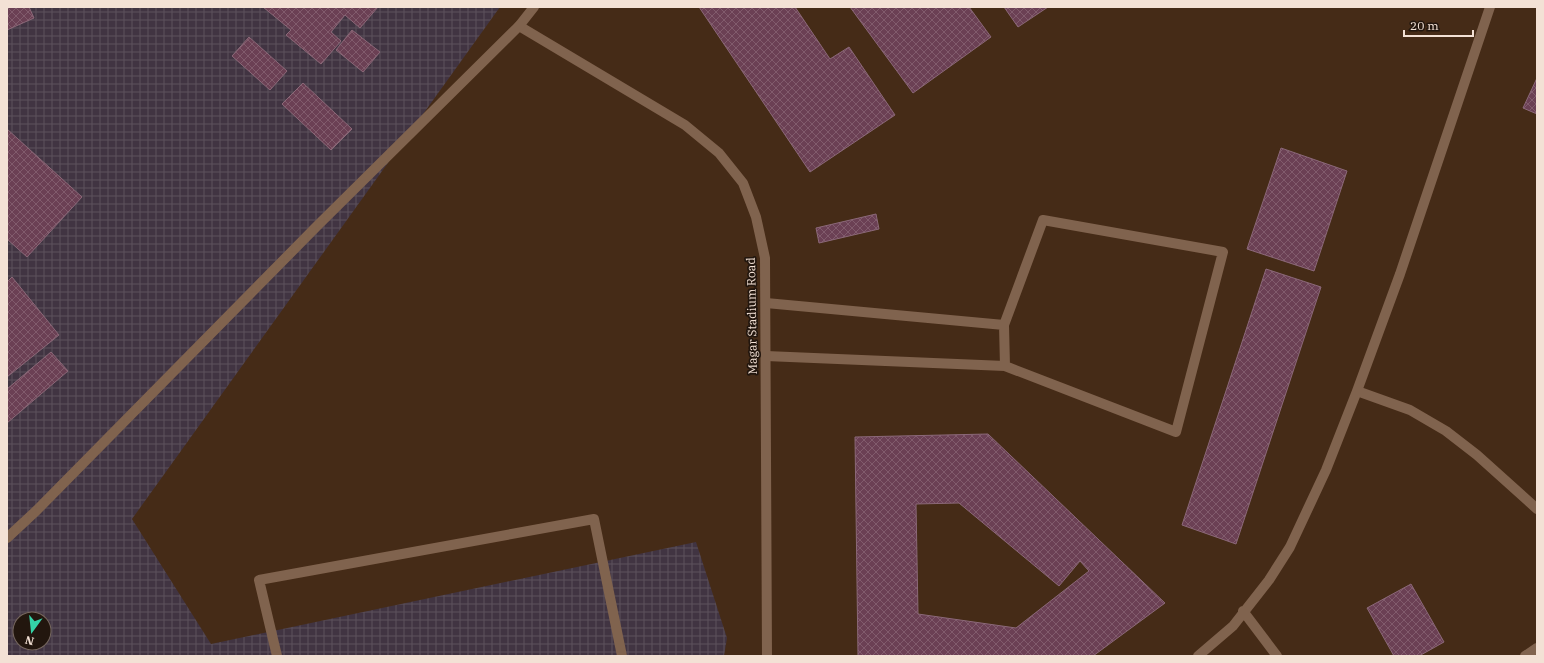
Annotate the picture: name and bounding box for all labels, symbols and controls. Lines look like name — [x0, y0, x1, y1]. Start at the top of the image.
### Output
scale bar — [1404, 12, 1473, 38]
text: 20 m — [1410, 18, 1439, 33]
street label: Magar Stadium Road — [743, 257, 760, 375]
north arrow — [12, 611, 52, 651]
text: N — [23, 633, 35, 649]

